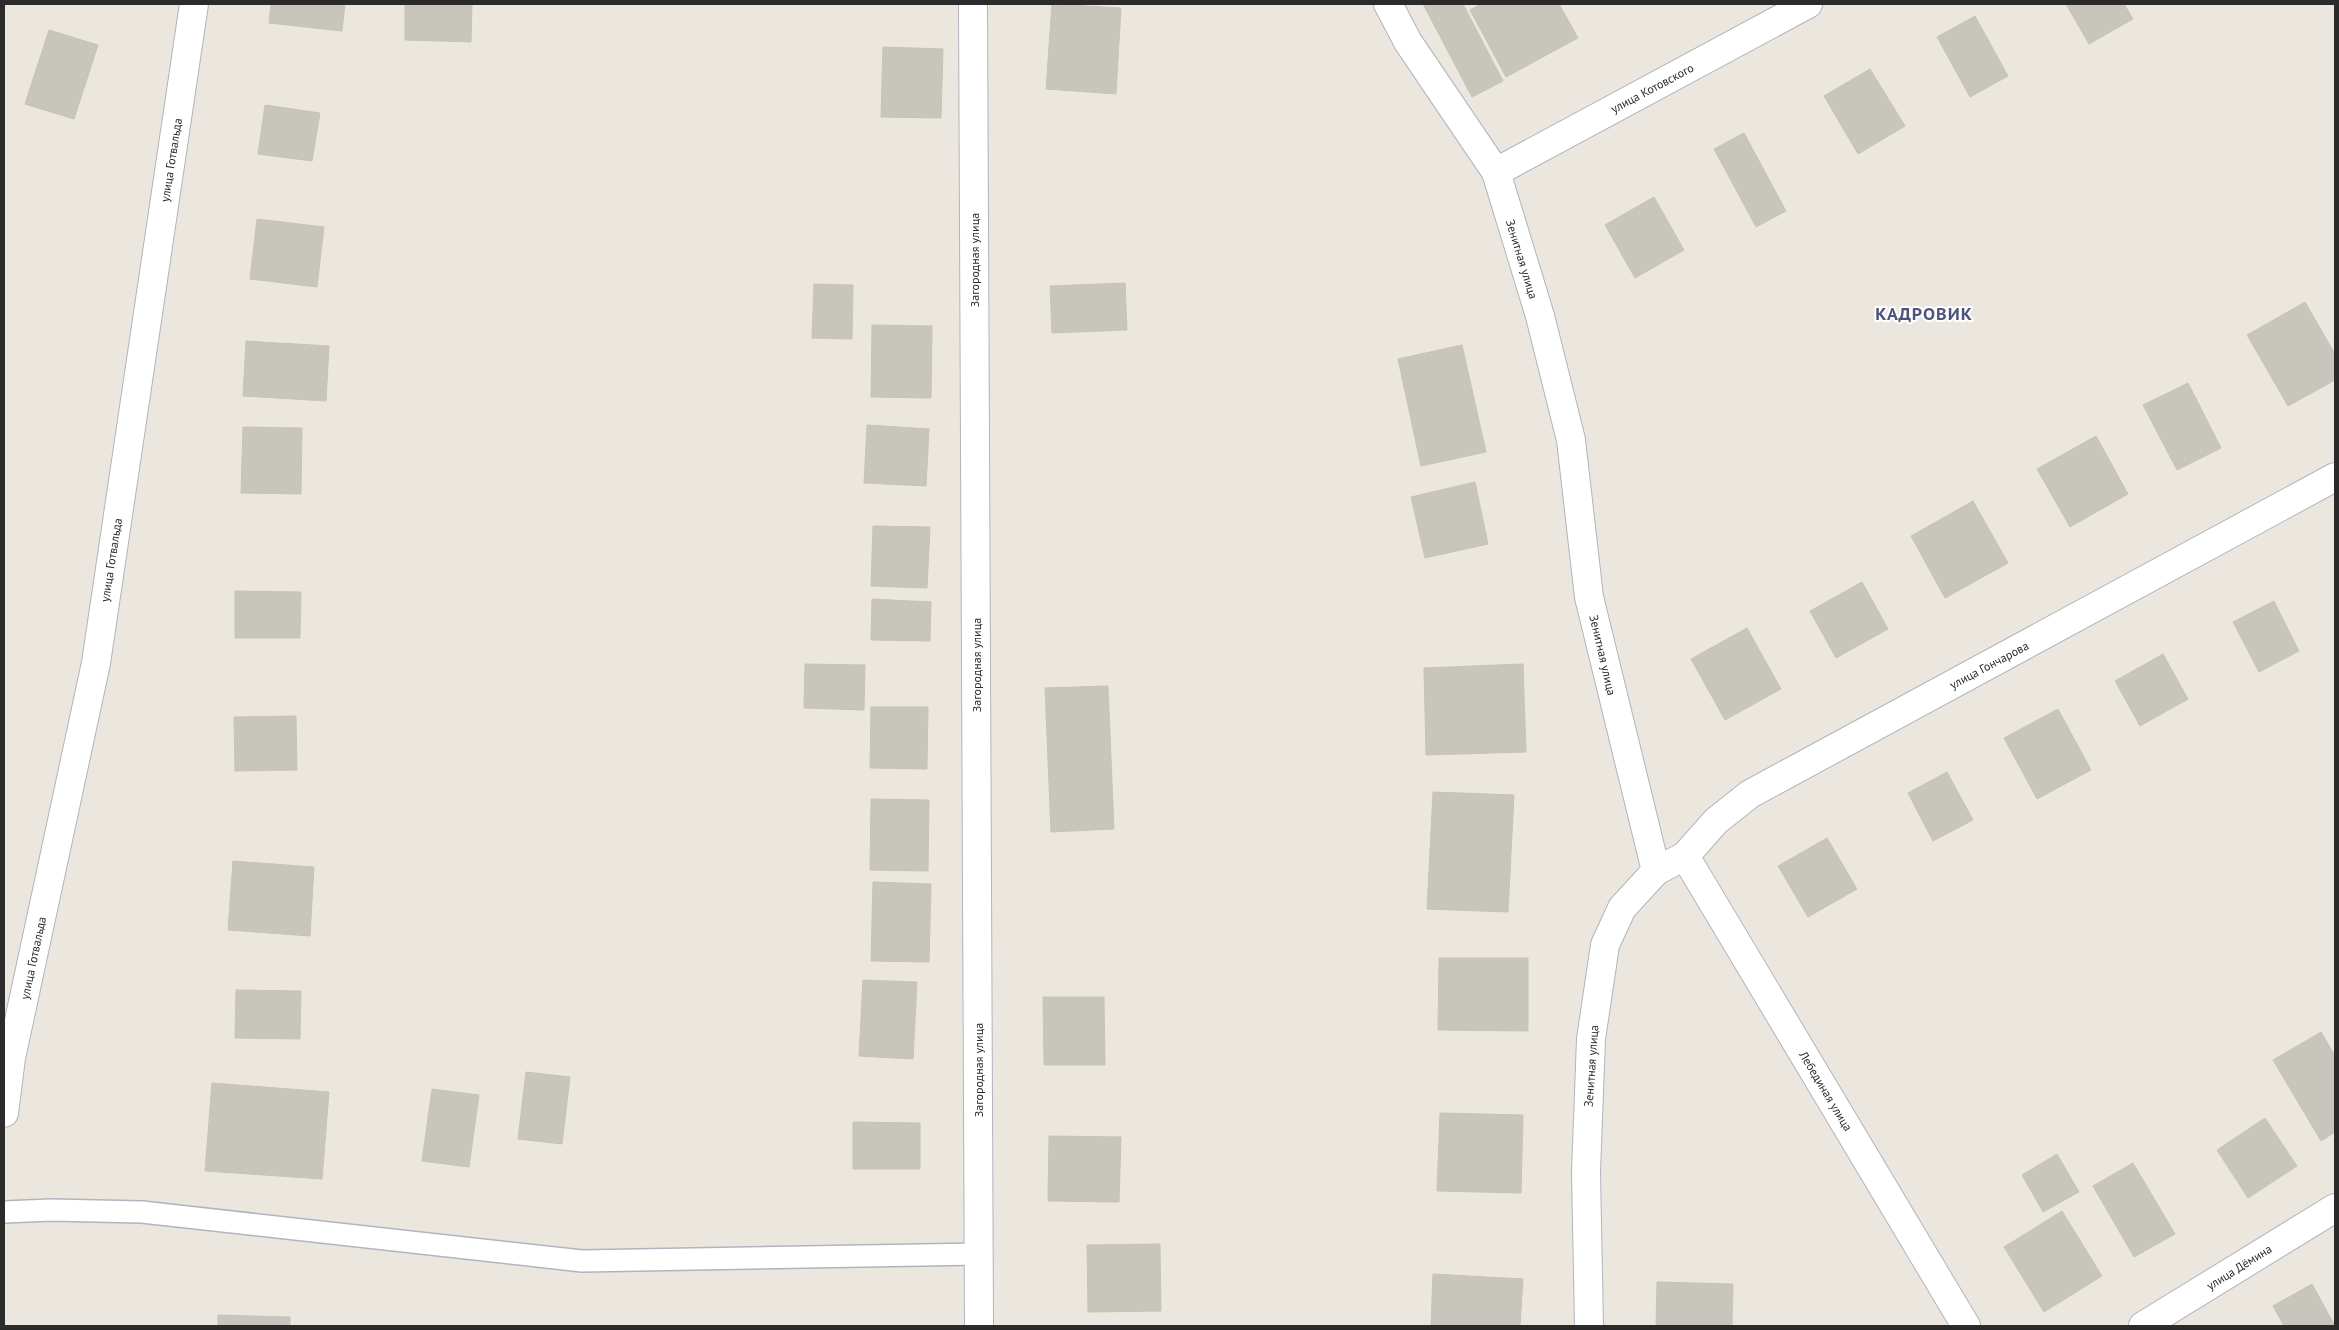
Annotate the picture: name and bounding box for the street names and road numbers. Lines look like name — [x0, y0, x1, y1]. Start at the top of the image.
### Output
street label: улица Котовского — [1608, 60, 1696, 116]
street label: улица Готвальда — [157, 117, 185, 203]
street label: Загородная улица — [967, 213, 982, 307]
street label: Зенитная улица — [1503, 217, 1541, 301]
street label: улица Готвальда — [97, 517, 125, 603]
street label: Зенитная улица — [1586, 613, 1620, 697]
street label: Загородная улица — [969, 618, 984, 712]
street label: улица Гончарова — [1947, 638, 2031, 692]
street label: улица Готвальда — [17, 915, 49, 1001]
street label: Загородная улица — [971, 1023, 986, 1117]
street label: Зенитная улица — [1581, 1024, 1601, 1108]
street label: Лебединая улица — [1796, 1047, 1856, 1134]
street label: улица Дёмина — [2204, 1241, 2274, 1293]

